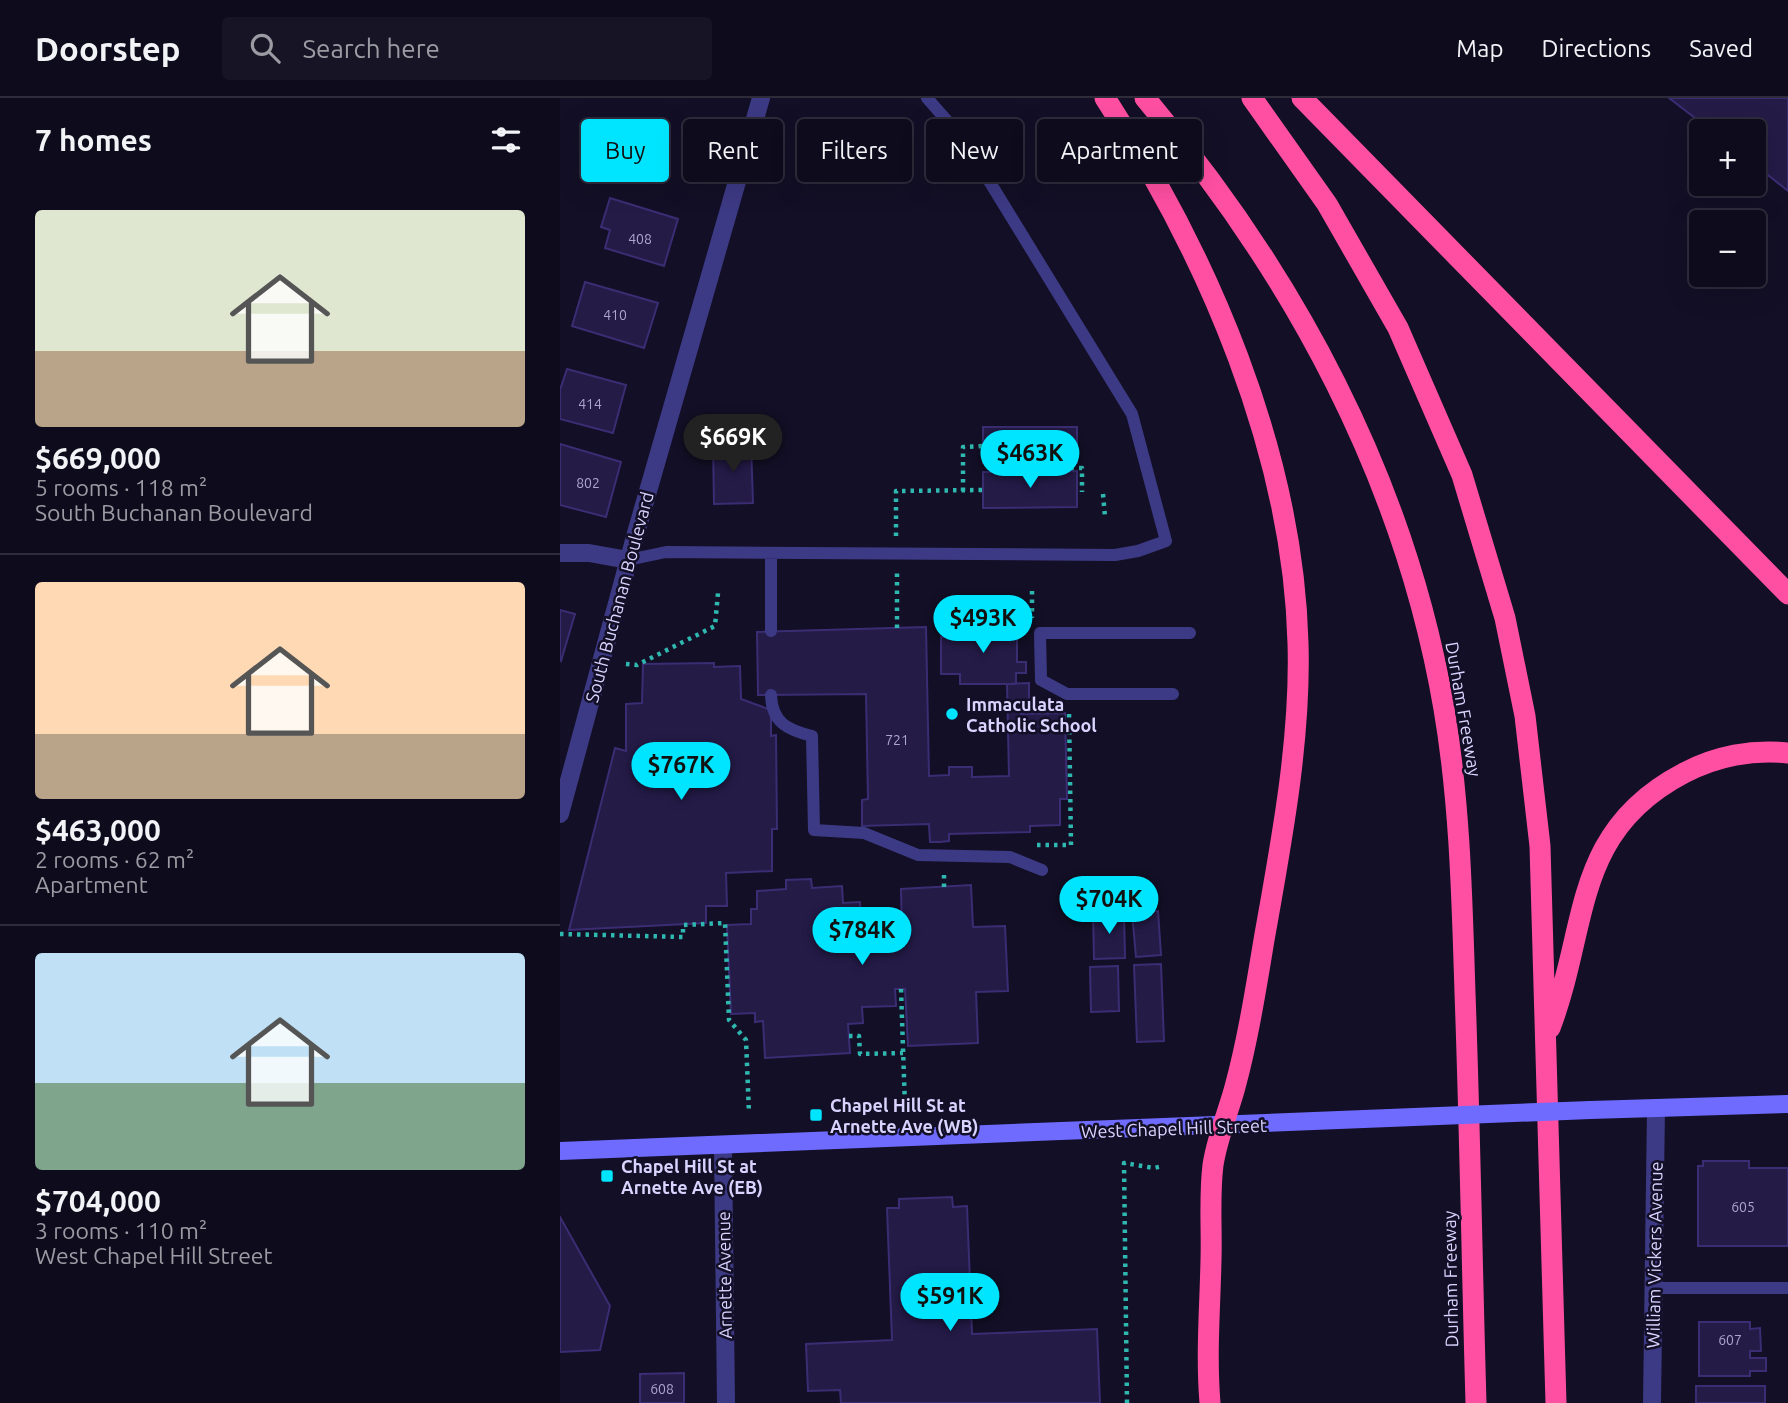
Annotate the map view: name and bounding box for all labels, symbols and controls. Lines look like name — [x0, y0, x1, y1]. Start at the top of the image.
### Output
search box — [222, 17, 712, 80]
icon: search — [246, 29, 284, 67]
text: Doorstep — [35, 30, 180, 67]
text: Search here — [302, 34, 440, 63]
text: Map — [1456, 35, 1503, 62]
text: Directions — [1541, 35, 1651, 62]
text: Saved — [1689, 35, 1753, 62]
chip: Buy — [581, 119, 669, 182]
chip: Rent — [683, 119, 783, 182]
chip: Filters — [797, 119, 912, 182]
chip: New — [926, 119, 1023, 182]
chip: Apartment — [1037, 119, 1202, 182]
map controls — [1689, 119, 1766, 287]
button: + — [1689, 119, 1766, 196]
icon: filters — [487, 121, 525, 159]
text: 7 homes — [35, 123, 152, 157]
button: − — [1689, 210, 1766, 287]
house number: 408 — [628, 231, 652, 247]
icon: home — [217, 256, 343, 382]
house number: 410 — [603, 307, 627, 323]
house number: 414 — [578, 396, 602, 412]
pin: $669K — [684, 414, 782, 474]
text: $669K — [699, 424, 767, 449]
pin: $463K — [981, 430, 1079, 490]
text: $463K — [996, 440, 1064, 465]
text: $669,000 — [35, 441, 161, 475]
text: 5 rooms · 118 m² — [35, 475, 207, 500]
house number: 802 — [576, 475, 600, 491]
street label: South Buchanan Boulevard — [581, 489, 657, 705]
text: South Buchanan Boulevard — [35, 500, 313, 525]
pin: $493K — [934, 596, 1032, 655]
text: $493K — [949, 605, 1017, 630]
icon: home — [217, 628, 343, 754]
street label: Durham Freeway — [1442, 640, 1486, 778]
place label: Immaculata Catholic School — [966, 694, 1097, 735]
marker: Immaculata Catholic School — [944, 706, 960, 722]
house number: 721 — [885, 732, 909, 748]
pin: $767K — [632, 742, 730, 802]
text: $767K — [647, 752, 715, 777]
text: $463,000 — [35, 813, 161, 847]
text: 2 rooms · 62 m² — [35, 847, 194, 872]
text: Apartment — [35, 872, 148, 897]
pin: $704K — [1060, 876, 1158, 936]
text: $704K — [1075, 886, 1143, 911]
pin: $784K — [813, 908, 911, 967]
text: $784K — [828, 917, 896, 942]
icon: home — [217, 999, 343, 1125]
place label: Chapel Hill St at Arnette Ave (WB) — [830, 1095, 978, 1137]
marker: Chapel Hill St at Arnette Ave (WB) — [808, 1107, 824, 1123]
street label: West Chapel Hill Street — [1081, 1115, 1267, 1141]
place label: Chapel Hill St at Arnette Ave (EB) — [621, 1156, 763, 1198]
street label: William Vickers Avenue — [1642, 1161, 1666, 1349]
marker: Chapel Hill St at Arnette Ave (EB) — [599, 1168, 615, 1184]
text: $704,000 — [35, 1184, 161, 1218]
house number: 605 — [1731, 1199, 1755, 1215]
street label: Durham Freeway — [1439, 1210, 1461, 1348]
street label: Arnette Avenue — [713, 1211, 735, 1339]
text: 3 rooms · 110 m² — [35, 1218, 207, 1243]
text: West Chapel Hill Street — [35, 1243, 273, 1268]
pin: $591K — [901, 1274, 999, 1333]
text: $591K — [916, 1283, 984, 1308]
house number: 607 — [1718, 1332, 1742, 1348]
house number: 608 — [650, 1381, 674, 1397]

